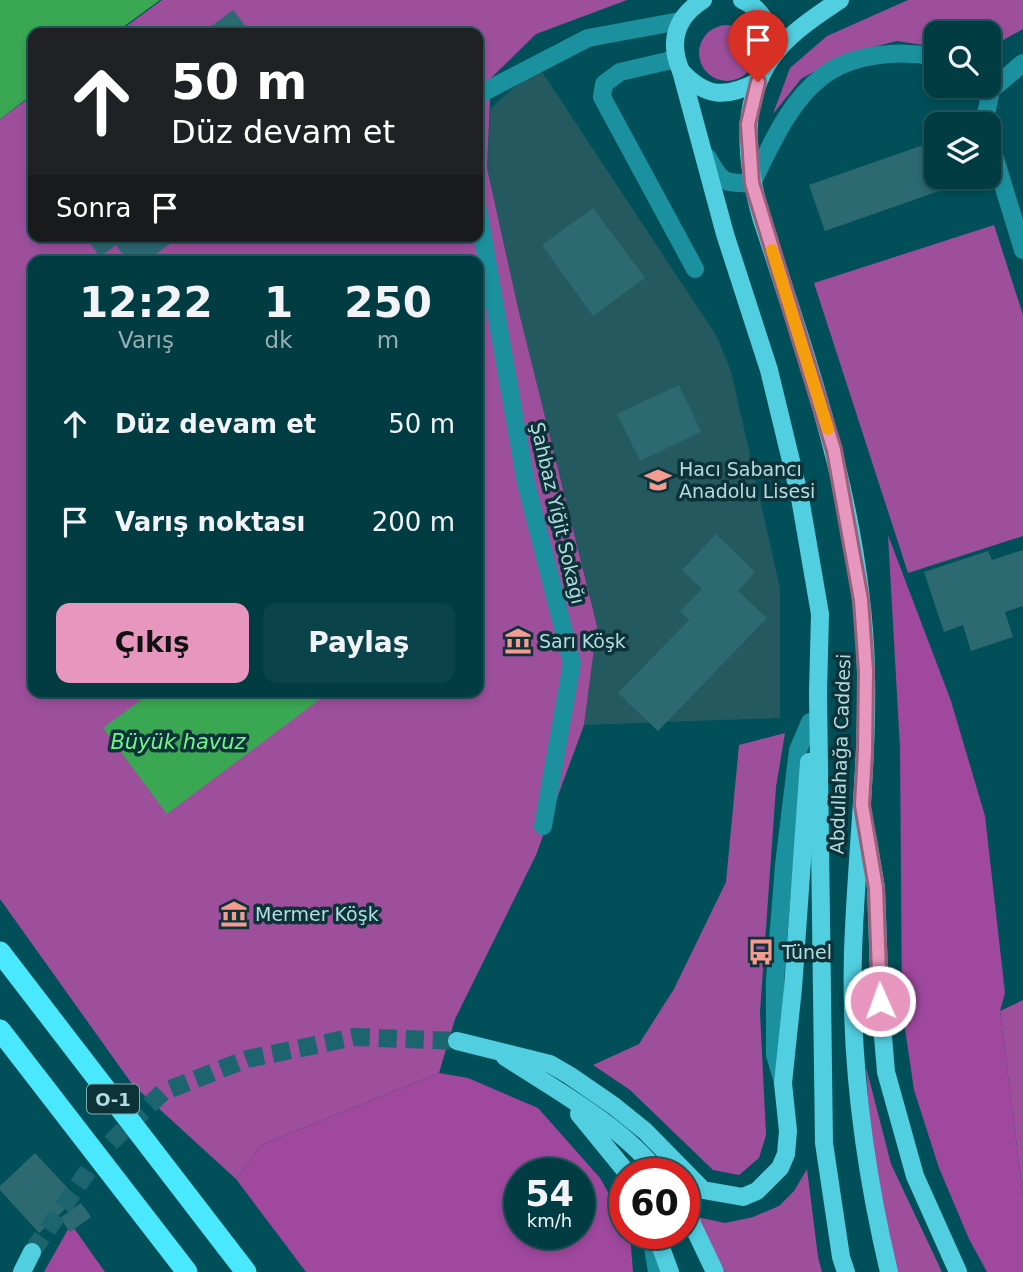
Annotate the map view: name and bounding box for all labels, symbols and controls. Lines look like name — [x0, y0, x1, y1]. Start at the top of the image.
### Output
pin — [728, 10, 788, 82]
icon: arrive — [739, 21, 777, 59]
map controls — [924, 21, 1001, 189]
button: search — [924, 21, 1001, 98]
text: 50 m — [171, 54, 307, 111]
icon: ahead — [56, 56, 147, 147]
button: layers — [924, 112, 1001, 189]
text: Düz devam et — [171, 113, 395, 151]
icon: arrive — [146, 189, 184, 227]
text: Sonra — [56, 193, 132, 223]
text: 12:22 — [79, 278, 213, 327]
text: 1 — [264, 278, 293, 327]
text: 250 — [344, 278, 432, 327]
text: Varış — [118, 327, 174, 353]
text: dk — [265, 327, 292, 353]
text: m — [377, 327, 399, 353]
icon: ahead — [56, 405, 94, 443]
text: Düz devam et — [115, 409, 316, 439]
text: 50 m — [388, 409, 455, 439]
street label: Şahbaz Yiğit Sokağı — [526, 420, 590, 606]
place label: Hacı Sabancı Anadolu Lisesi — [679, 458, 815, 502]
school or university icon: Hacı Sabancı Anadolu Lisesi — [643, 465, 673, 495]
icon: arrive — [56, 503, 94, 541]
text: Varış noktası — [115, 507, 306, 537]
text: 200 m — [372, 507, 455, 537]
button: Çıkış — [56, 603, 249, 683]
button: Paylaş — [263, 603, 455, 683]
museum icon: Sarı Köşk — [503, 626, 533, 656]
place label: Sarı Köşk — [539, 630, 626, 652]
street label: Abdullahağa Caddesi — [826, 653, 854, 855]
water label: Büyük havuz — [110, 730, 247, 754]
museum icon: Mermer Köşk — [219, 899, 249, 929]
place label: Mermer Köşk — [255, 903, 379, 925]
bus stop icon: Tünel — [746, 937, 776, 967]
place label: Tünel — [781, 941, 832, 963]
position arrow — [843, 964, 917, 1038]
road number: O-1 — [87, 1084, 139, 1114]
speed limit sign: 60 — [609, 1158, 700, 1249]
text: 54 — [525, 1174, 574, 1214]
text: km/h — [527, 1210, 572, 1231]

